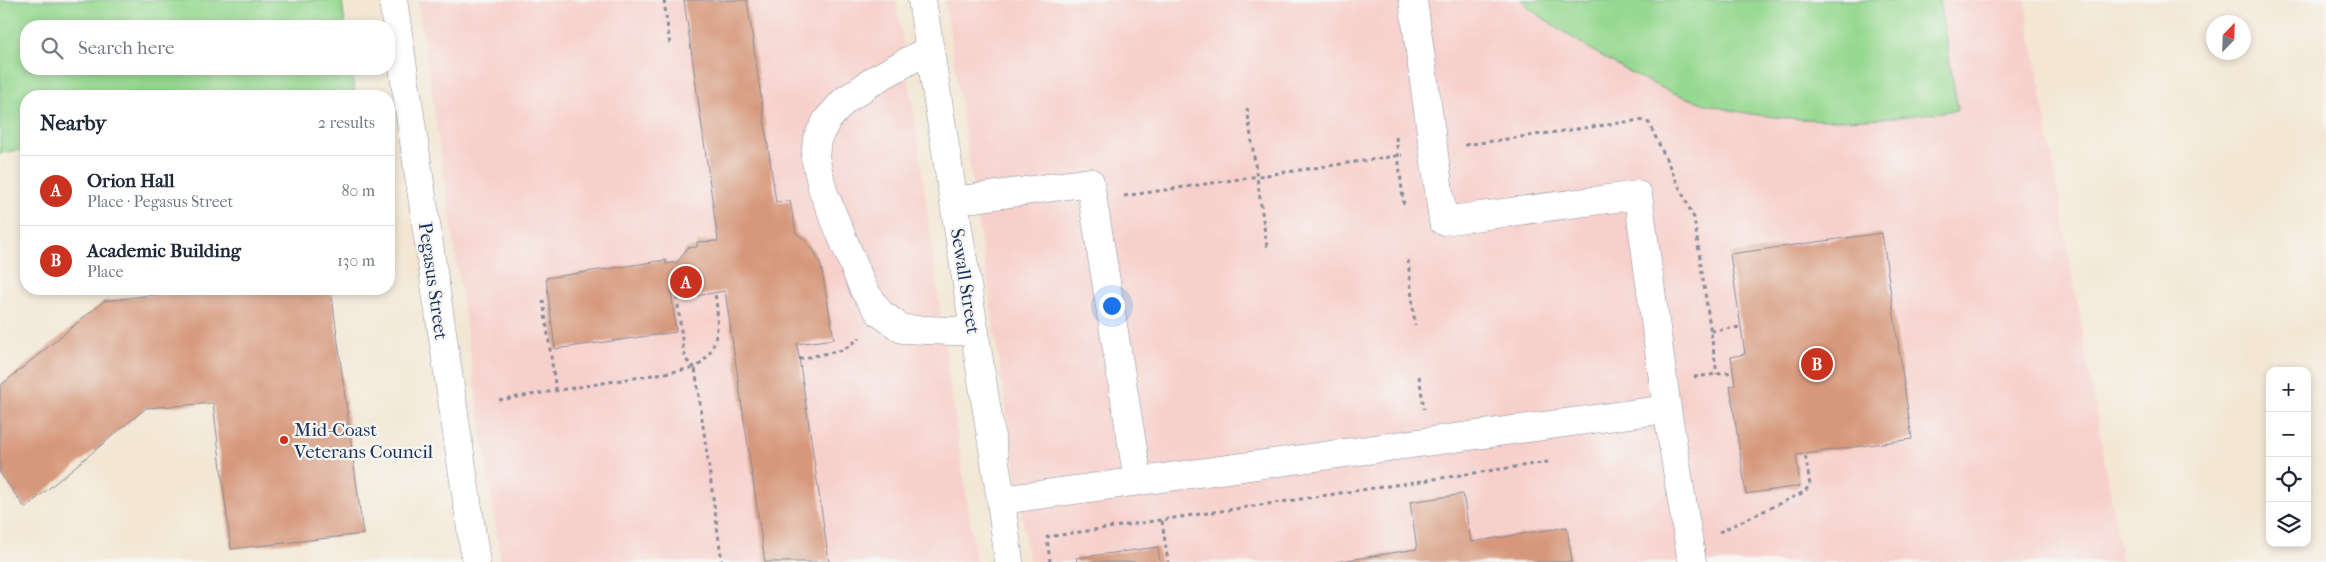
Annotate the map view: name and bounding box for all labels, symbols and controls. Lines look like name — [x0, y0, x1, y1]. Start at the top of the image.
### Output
north arrow — [2206, 15, 2251, 60]
search box — [20, 20, 395, 75]
icon: search — [38, 34, 66, 62]
text: Search here — [78, 37, 174, 59]
text: Nearby — [40, 111, 106, 135]
text: 2 results — [318, 113, 375, 132]
text: Orion Hall — [87, 170, 175, 192]
text: A — [51, 181, 61, 200]
text: 80 m — [341, 181, 375, 200]
text: Place · Pegasus Street — [87, 192, 233, 211]
street label: Pegasus Street — [414, 221, 452, 341]
street label: Sewall Street — [946, 227, 984, 336]
text: Academic Building — [87, 240, 241, 262]
text: B — [51, 251, 61, 270]
text: 130 m — [337, 251, 375, 270]
text: Place — [87, 262, 123, 281]
pin: A — [670, 263, 702, 301]
your location — [1099, 293, 1125, 319]
pin: B — [1801, 345, 1833, 383]
map controls — [2266, 367, 2311, 547]
button: + — [2266, 367, 2311, 412]
button: − — [2266, 412, 2311, 457]
place label: Mid-Coast Veterans Council — [293, 419, 433, 463]
marker: Mid-Coast Veterans Council — [278, 434, 290, 446]
button: locate — [2266, 457, 2311, 502]
button: layers — [2266, 502, 2311, 547]

